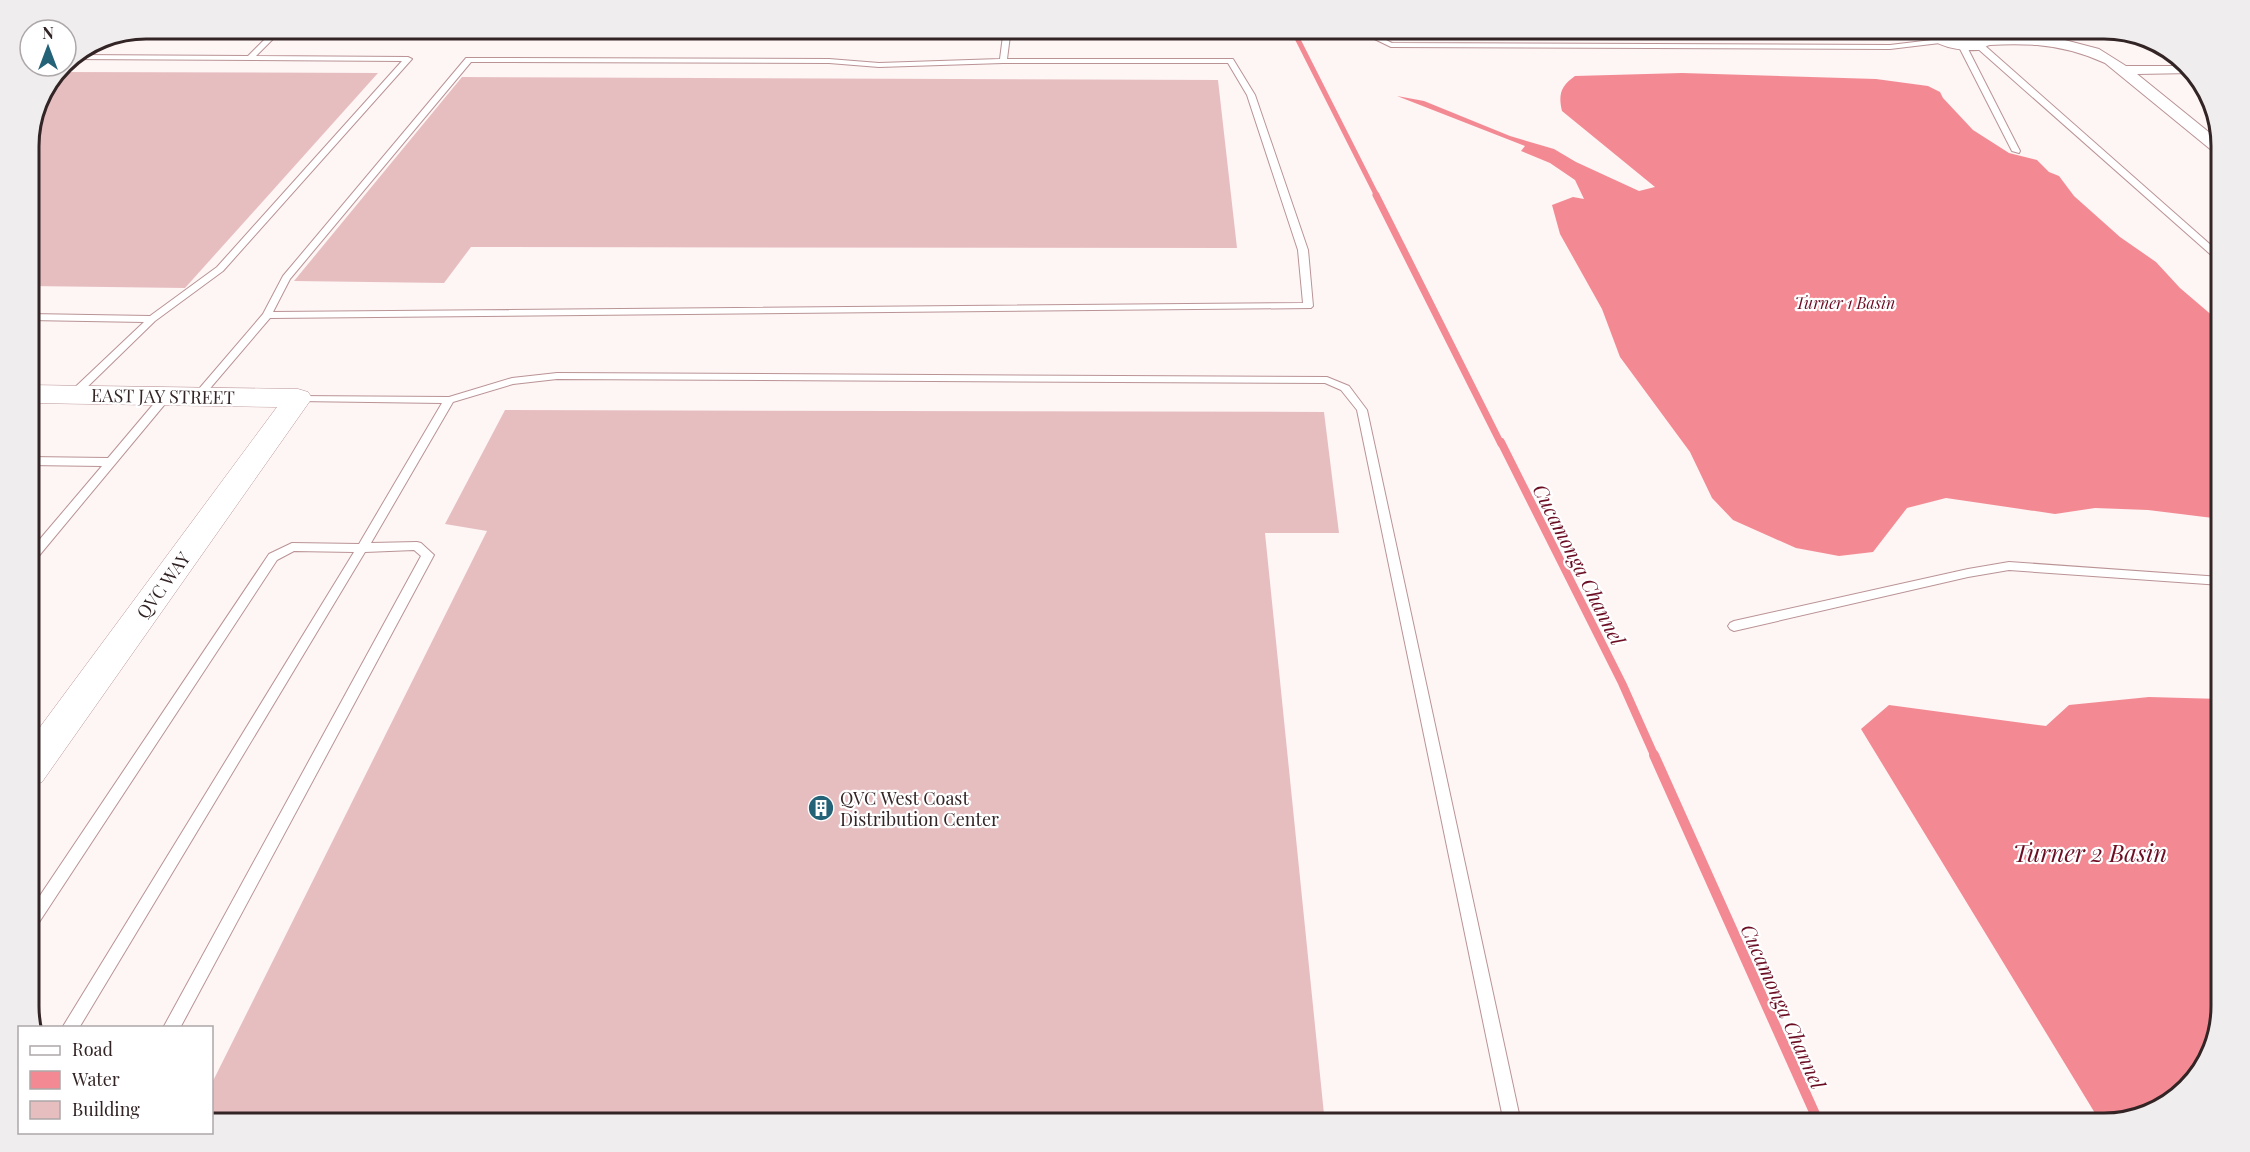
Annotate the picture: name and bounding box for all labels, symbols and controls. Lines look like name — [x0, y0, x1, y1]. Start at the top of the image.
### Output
north arrow — [18, 18, 78, 78]
text: N — [42, 22, 54, 43]
water label: Turner 1 Basin — [1795, 292, 1895, 313]
street label: EAST JAY STREET — [91, 383, 235, 409]
water label: Cucamonga Channel — [1528, 479, 1633, 651]
street label: QVC WAY — [131, 547, 195, 623]
place label: QVC West Coast Distribution Center — [840, 786, 999, 831]
building icon: QVC West Coast Distribution Center — [806, 793, 836, 823]
water label: Turner 2 Basin — [2013, 836, 2167, 868]
water label: Cucamonga Channel — [1736, 919, 1833, 1094]
legend — [18, 1026, 213, 1134]
text: Road — [72, 1037, 113, 1061]
text: Water — [71, 1067, 120, 1091]
text: Building — [72, 1097, 140, 1121]

